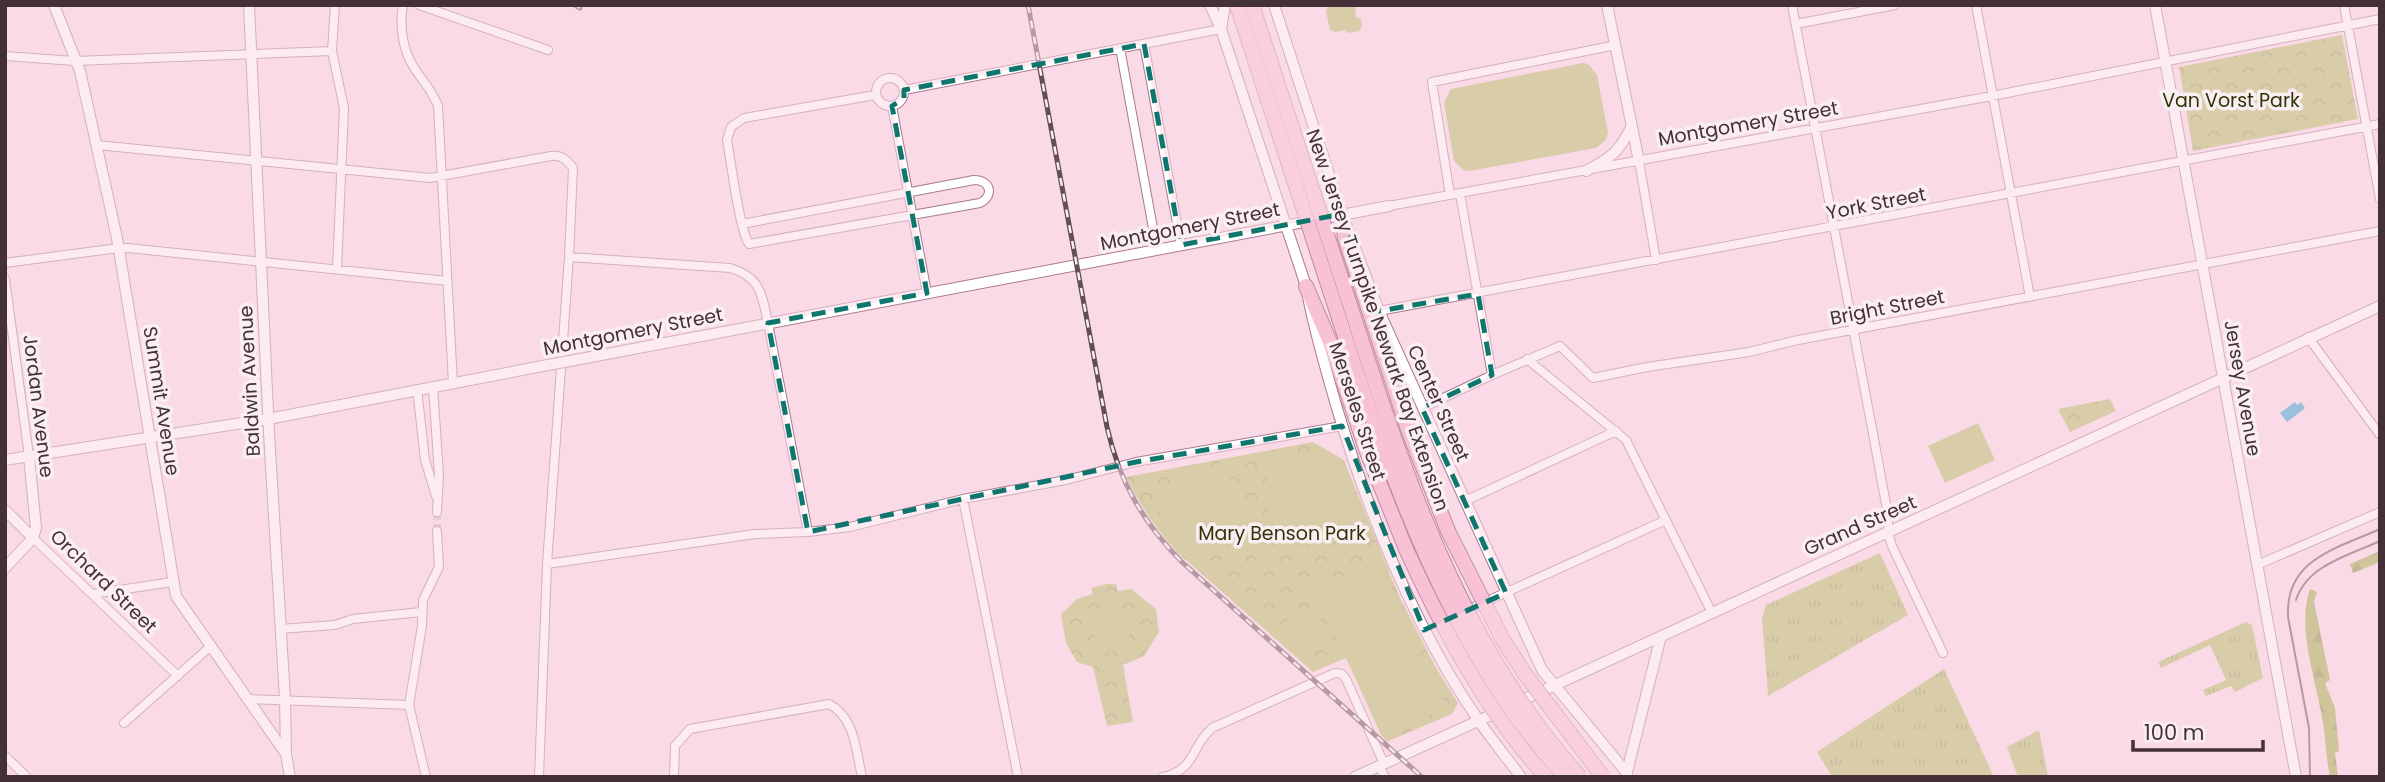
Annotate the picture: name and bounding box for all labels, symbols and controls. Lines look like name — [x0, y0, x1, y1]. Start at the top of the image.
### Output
park label: Van Vorst Park — [2162, 87, 2300, 114]
street label: Montgomery Street — [1656, 94, 1840, 153]
street label: New Jersey Turnpike Newark Bay Extension — [1299, 126, 1456, 515]
street label: York Street — [1824, 181, 1928, 226]
street label: Montgomery Street — [1098, 196, 1282, 257]
street label: Bright Street — [1828, 283, 1947, 332]
street label: Montgomery Street — [541, 301, 725, 362]
street label: Baldwin Avenue — [232, 305, 267, 457]
street label: Jersey Avenue — [2217, 318, 2268, 458]
street label: Summit Avenue — [136, 325, 187, 477]
street label: Jordan Avenue — [16, 333, 61, 479]
street label: Merseles Street — [1322, 338, 1393, 484]
street label: Center Street — [1401, 341, 1476, 466]
street label: Grand Street — [1800, 489, 1921, 562]
park label: Mary Benson Park — [1198, 520, 1366, 547]
street label: Orchard Street — [44, 523, 163, 639]
scale bar — [2133, 708, 2262, 752]
text: 100 m — [2144, 718, 2204, 747]

